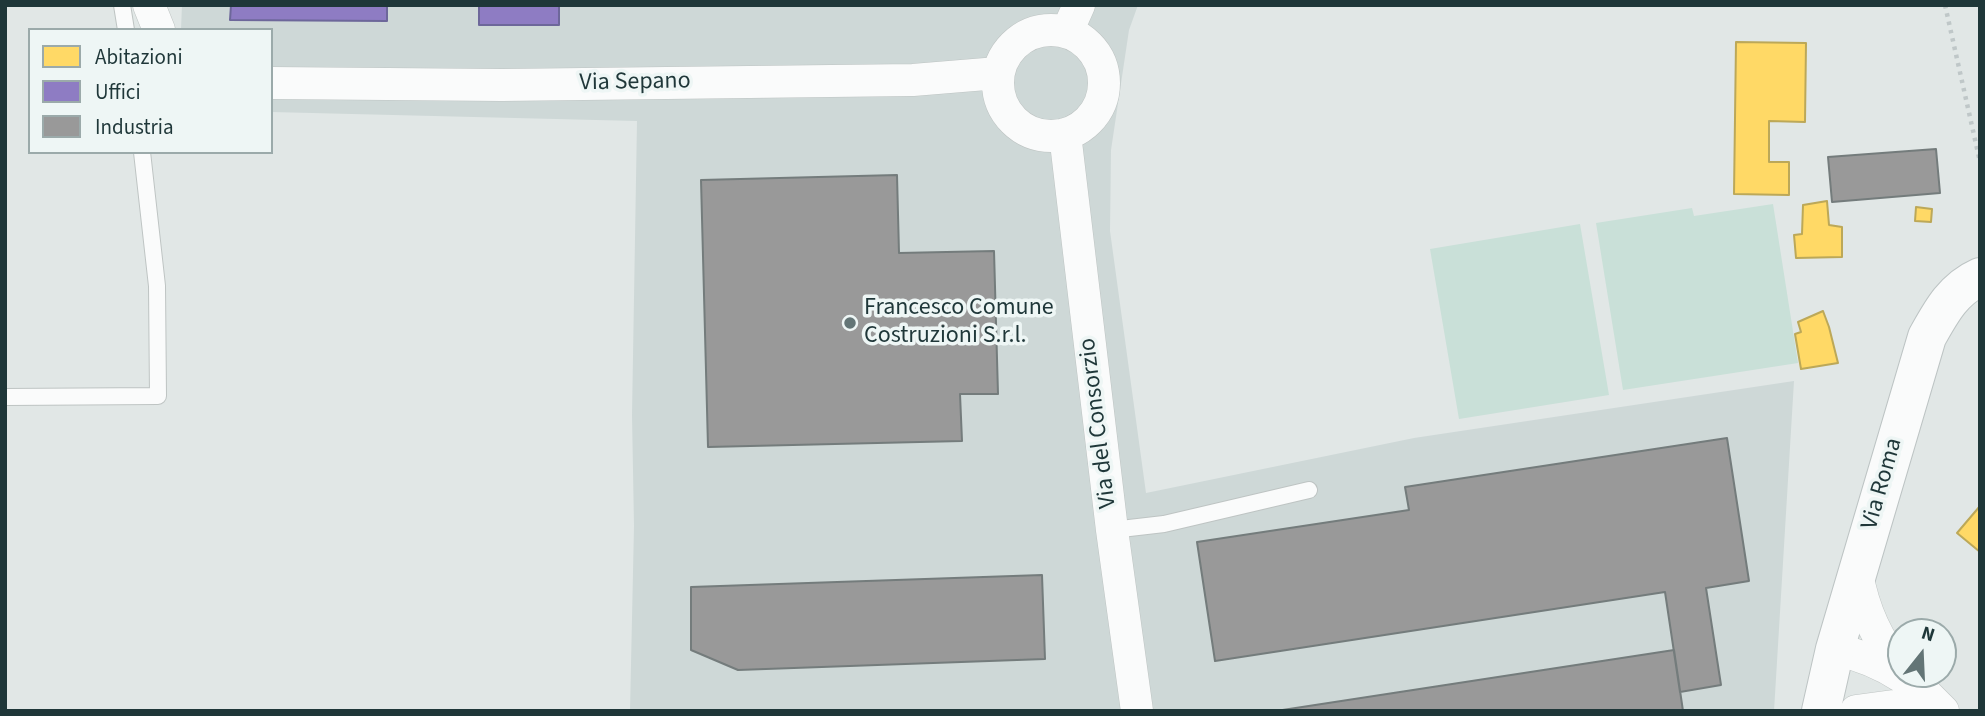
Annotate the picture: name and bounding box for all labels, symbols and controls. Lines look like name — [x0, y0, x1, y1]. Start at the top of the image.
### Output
legend — [28, 28, 273, 154]
text: Abitazioni — [95, 42, 183, 72]
street label: Via Sepano — [579, 68, 691, 98]
text: Uffici — [95, 77, 141, 107]
text: Industria — [95, 112, 174, 142]
place label: Francesco Comune Costruzioni S.r.l. — [864, 295, 1054, 351]
marker: Francesco Comune Costruzioni S.r.l. — [842, 315, 858, 331]
street label: Via del Consorzio — [1074, 336, 1124, 510]
street label: Via Roma — [1856, 435, 1910, 533]
north arrow — [1887, 618, 1957, 688]
text: N — [1918, 620, 1938, 649]

